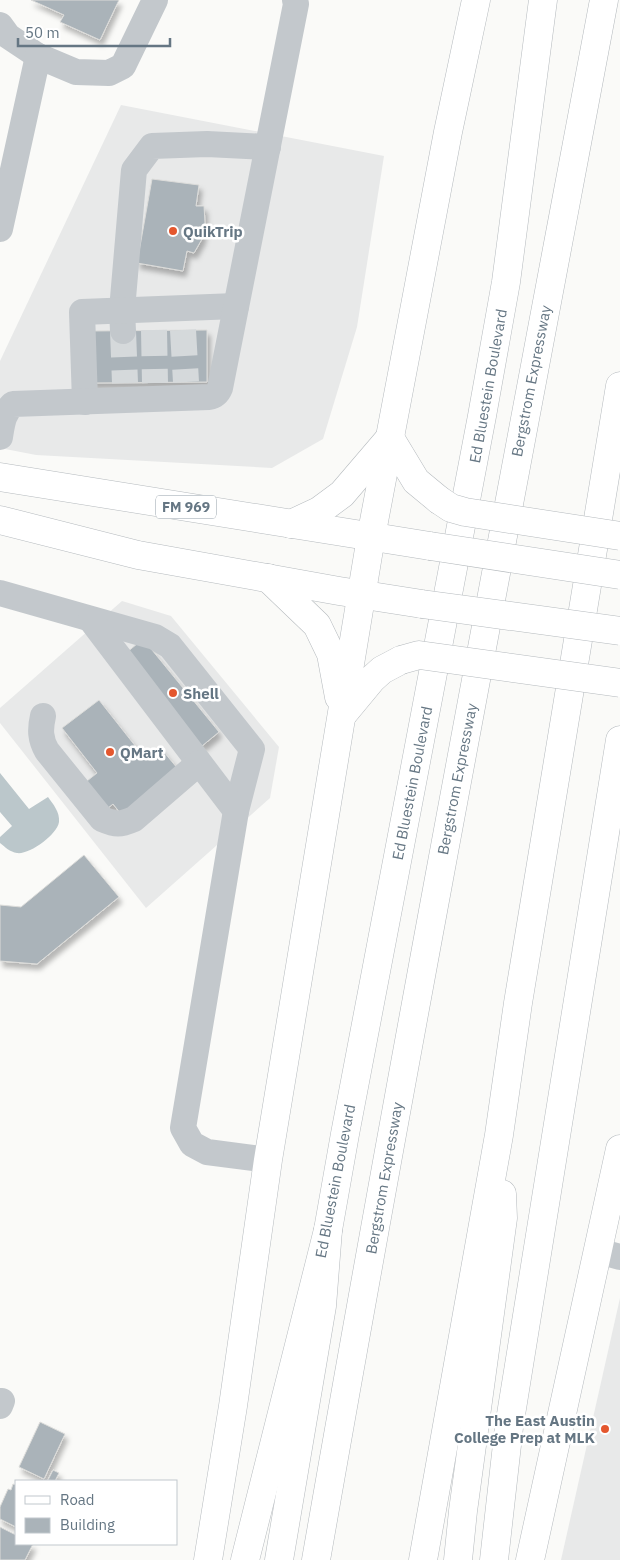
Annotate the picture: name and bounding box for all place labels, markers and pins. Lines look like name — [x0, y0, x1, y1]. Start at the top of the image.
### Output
place label: QuikTrip — [183, 222, 243, 241]
marker: QuikTrip — [167, 225, 179, 237]
place label: Shell — [183, 684, 219, 703]
marker: Shell — [167, 687, 179, 699]
place label: QMart — [120, 743, 164, 762]
marker: QMart — [104, 746, 116, 758]
place label: The East Austin College Prep at MLK — [454, 1411, 596, 1447]
marker: The East Austin College Prep at MLK — [599, 1423, 611, 1435]

